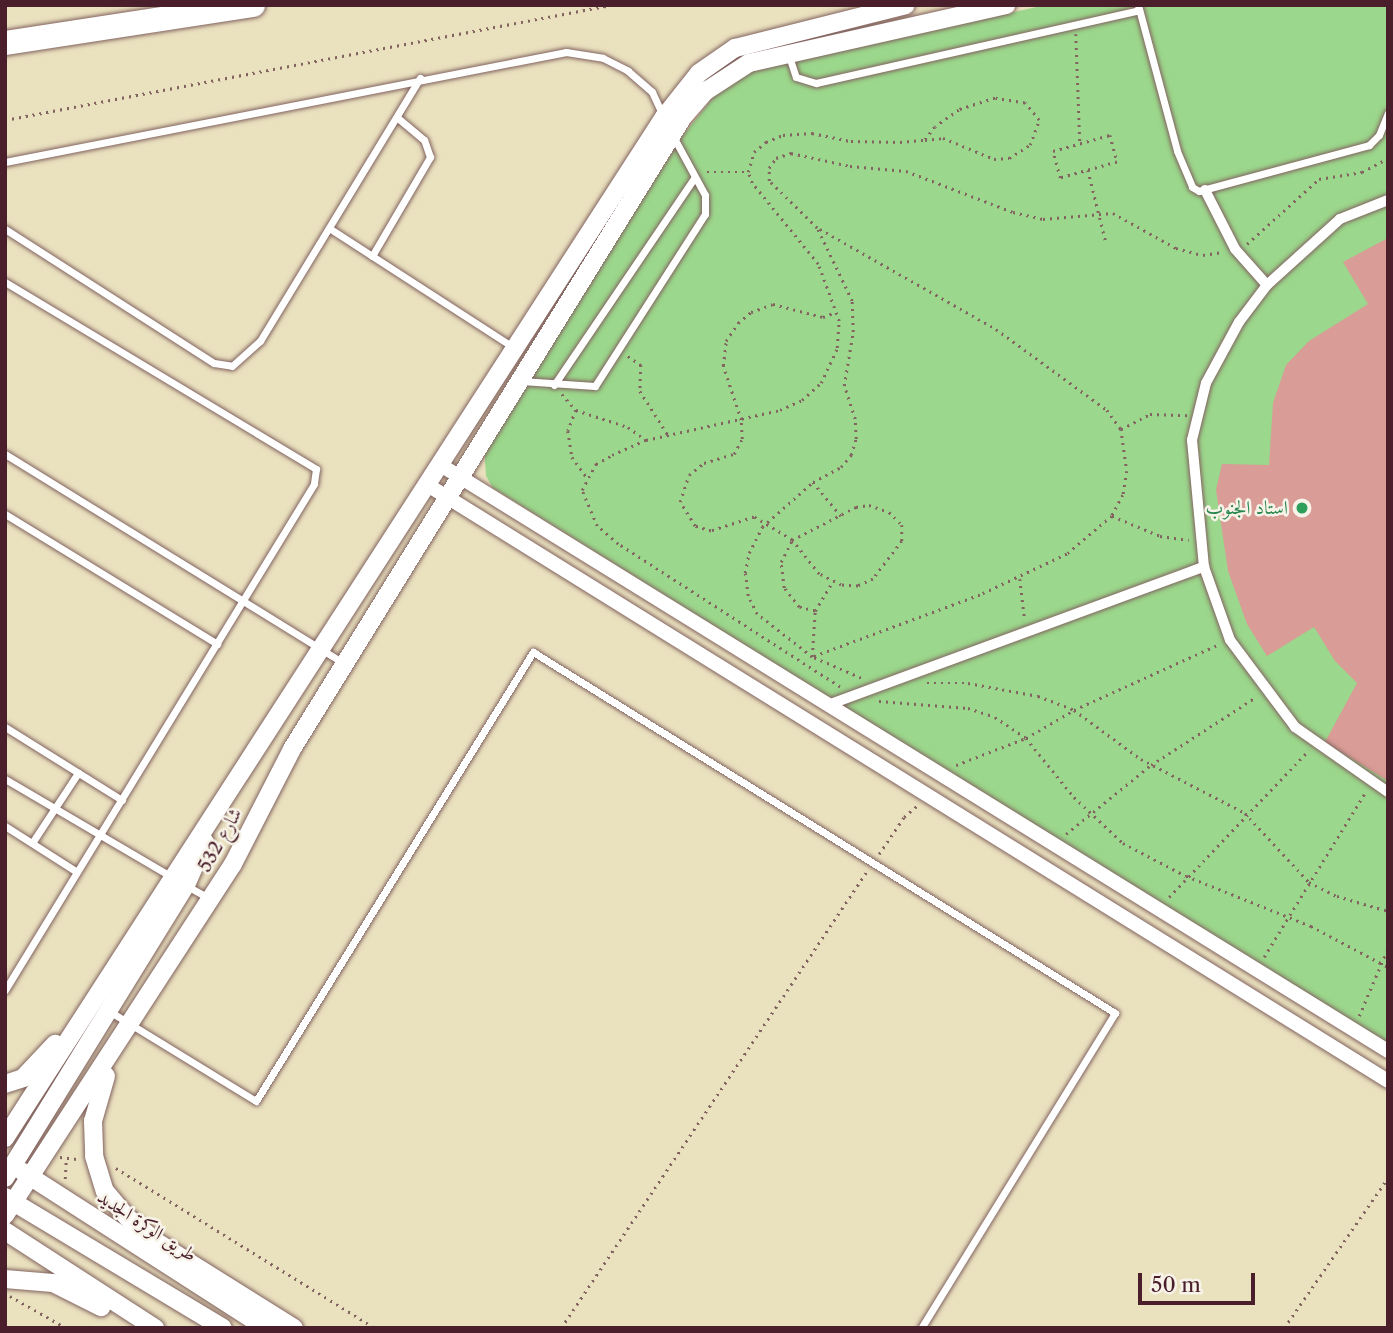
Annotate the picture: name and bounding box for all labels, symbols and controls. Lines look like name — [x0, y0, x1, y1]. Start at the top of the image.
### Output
place label: استاد الجنوب — [1206, 497, 1288, 519]
marker: استاد الجنوب — [1294, 500, 1310, 516]
street label: شارع 532 — [193, 804, 247, 876]
street label: طريق الوكرة الجديد — [93, 1185, 201, 1267]
scale bar — [1141, 1260, 1258, 1304]
text: 50 m — [1151, 1272, 1201, 1297]

